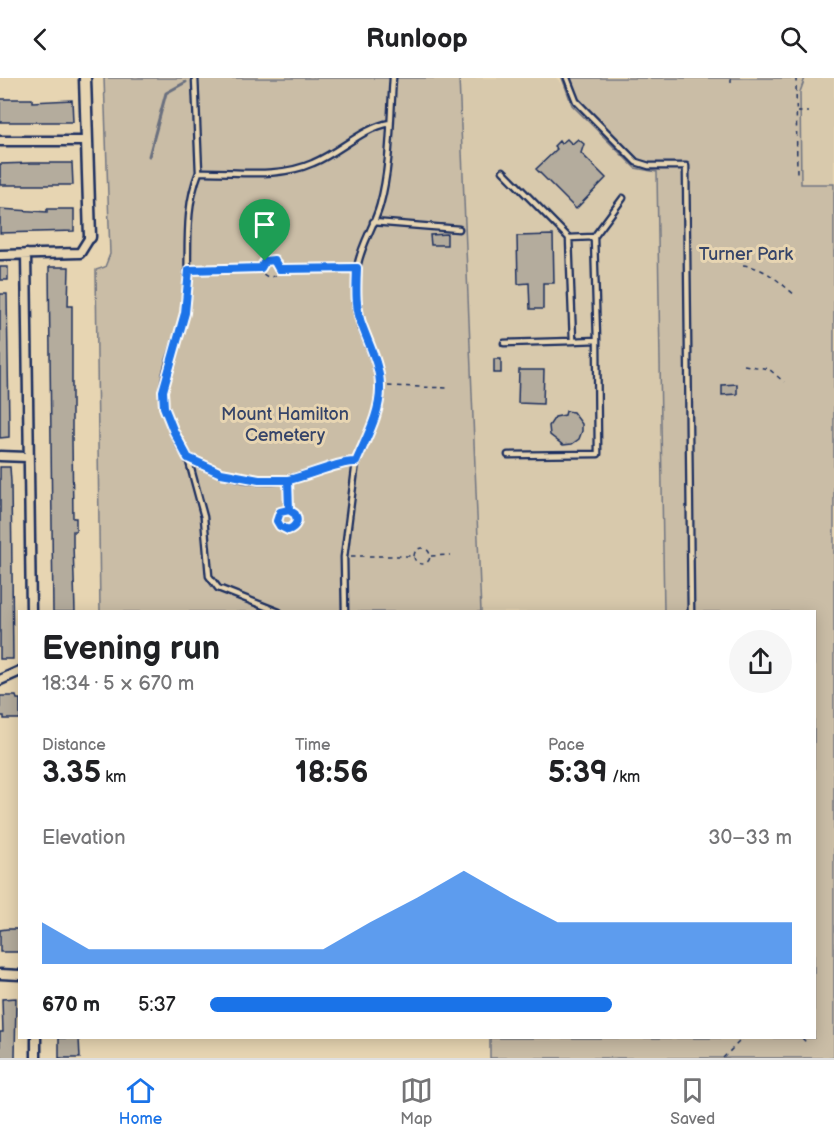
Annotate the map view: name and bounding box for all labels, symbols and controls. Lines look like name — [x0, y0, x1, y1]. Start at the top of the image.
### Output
icon: back — [24, 23, 57, 56]
text: Runloop — [366, 23, 468, 55]
icon: search — [777, 23, 810, 56]
pin — [239, 199, 290, 261]
icon: arrive — [248, 208, 281, 241]
park label: Turner Park — [699, 244, 793, 265]
park label: Mount Hamilton Cemetery — [221, 404, 349, 446]
text: Evening run — [42, 629, 220, 669]
button: share — [729, 630, 792, 693]
text: 18:34 · 5 × 670 m — [42, 672, 194, 696]
text: Distance — [42, 736, 106, 755]
text: Time — [295, 736, 330, 755]
text: Pace — [548, 736, 584, 755]
text: 3.35 — [42, 755, 101, 791]
text: 18:56 — [295, 755, 368, 791]
text: 5:39 — [548, 755, 608, 791]
text: km — [101, 768, 126, 787]
text: /km — [608, 768, 640, 787]
text: Elevation — [42, 826, 125, 850]
text: 30–33 m — [708, 826, 792, 850]
text: 670 m — [42, 993, 100, 1017]
text: 5:37 — [138, 993, 176, 1017]
tab: Home — [119, 1074, 162, 1129]
tab: Map — [400, 1074, 433, 1129]
tab: Saved — [670, 1074, 715, 1129]

